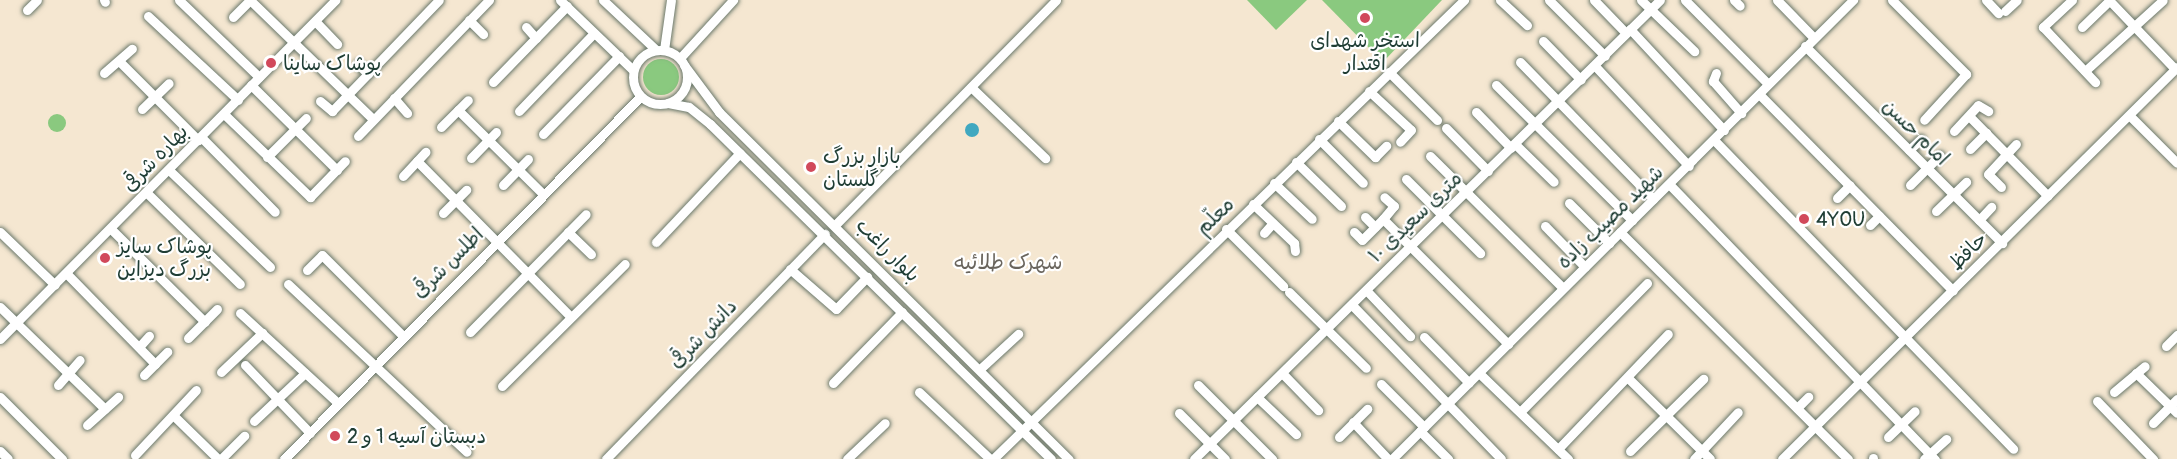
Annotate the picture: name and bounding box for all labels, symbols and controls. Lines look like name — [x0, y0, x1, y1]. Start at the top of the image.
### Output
marker: استخر شهدای اقتدار — [1358, 11, 1372, 25]
place label: استخر شهدای اقتدار — [1310, 28, 1420, 75]
place label: پوشاک ساینا — [283, 51, 381, 75]
marker: پوشاک ساینا — [264, 56, 278, 70]
street label: امام حسن — [1878, 94, 1954, 170]
street label: بهاره شرقی — [117, 119, 193, 197]
place label: بازار بزرگ گلستان — [823, 144, 901, 191]
marker: بازار بزرگ گلستان — [804, 160, 818, 174]
street label: شهید مصیب زاده — [1552, 160, 1668, 274]
street label: ۱۰ متری سعیدی — [1363, 166, 1467, 268]
street label: معلّم — [1191, 192, 1239, 240]
place label: 4YOU — [1816, 207, 1865, 231]
marker: 4YOU — [1797, 212, 1811, 226]
street label: بلوار راغب — [851, 213, 925, 287]
street label: اطلس شرقی — [407, 222, 489, 304]
street label: حافظ — [1944, 227, 1992, 275]
place label: پوشاک سایز بزرگ دیزاین — [117, 234, 212, 281]
district label: شهرک طلائیه — [953, 250, 1063, 276]
marker: پوشاک سایز بزرگ دیزاین — [98, 251, 112, 265]
street label: دانش شرقی — [664, 294, 742, 374]
place label: دبستان آسیه 1 و 2 — [347, 424, 486, 448]
marker: دبستان آسیه 1 و 2 — [328, 429, 342, 443]

